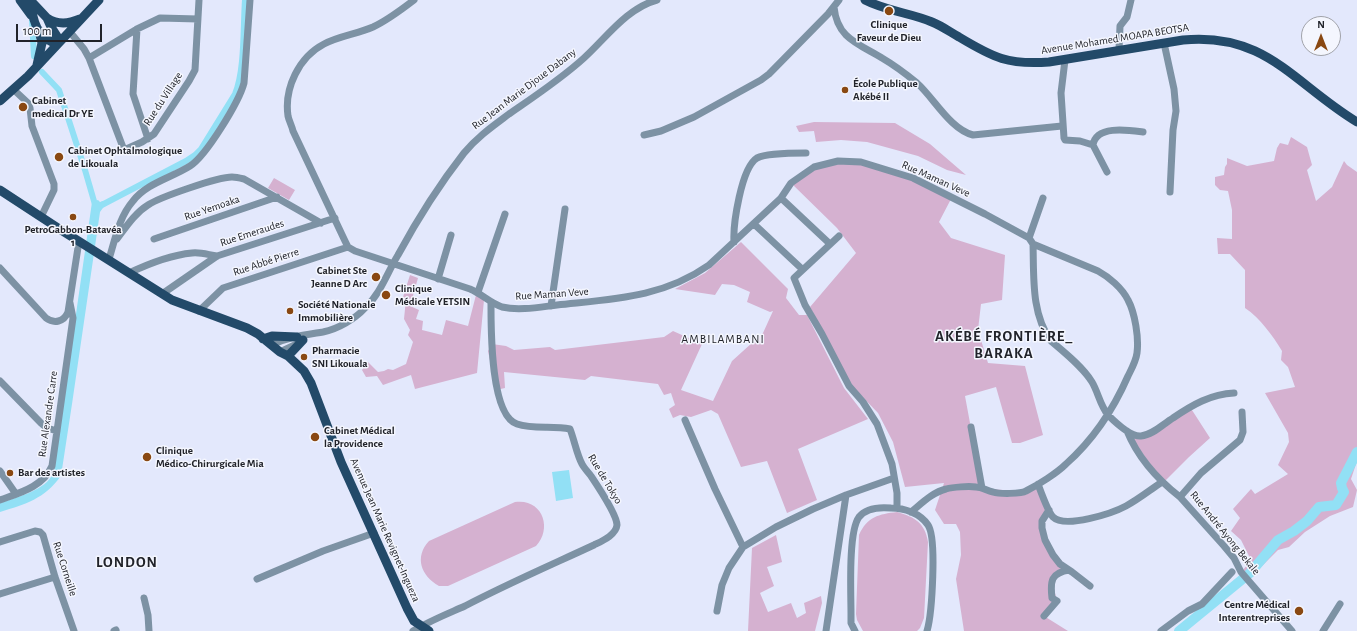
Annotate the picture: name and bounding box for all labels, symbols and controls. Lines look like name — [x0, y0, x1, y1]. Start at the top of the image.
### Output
marker: Clinique Faveur de Dieu — [883, 5, 895, 17]
scale bar — [18, 16, 104, 42]
north arrow — [1301, 16, 1341, 56]
place label: Clinique Faveur de Dieu — [857, 18, 921, 44]
text: N — [1317, 19, 1325, 30]
street label: Avenue Mohamed MOAPA BEOTSA — [1040, 21, 1190, 57]
text: 100 m — [23, 25, 51, 37]
street label: Rue Jean Marie Djoue Dabany — [469, 46, 579, 132]
street label: Rue du Village — [141, 70, 185, 128]
place label: École Publique Akébé II — [853, 77, 918, 103]
marker: École Publique Akébé II — [840, 85, 850, 95]
place label: Cabinet medical Dr YE — [32, 94, 93, 120]
marker: Cabinet medical Dr YE — [17, 101, 29, 113]
place label: Cabinet Ophtalmologique de Likouala — [68, 144, 182, 170]
marker: Cabinet Ophtalmologique de Likouala — [53, 151, 65, 163]
street label: Rue Maman Veve — [900, 158, 972, 200]
street label: Rue Yemoaka — [183, 192, 241, 224]
marker: PetroGabbon-Batavéa 1 — [68, 212, 78, 222]
street label: Rue Emeraudes — [218, 216, 286, 250]
place label: PetroGabbon-Batavéa 1 — [24, 223, 122, 249]
street label: Rue Abbé Pierre — [231, 245, 301, 279]
place label: Cabinet Ste Jeanne D Arc — [311, 264, 367, 290]
marker: Cabinet Ste Jeanne D Arc — [370, 271, 382, 283]
place label: Clinique Médicale YETSIN — [395, 282, 470, 308]
street label: Rue Maman Veve — [515, 285, 589, 303]
marker: Clinique Médicale YETSIN — [380, 289, 392, 301]
place label: Société Nationale Immobilière — [298, 298, 375, 324]
marker: Société Nationale Immobilière — [285, 306, 295, 316]
district label: AKÉBÉ FRONTIÈRE_ BARAKA — [935, 327, 1073, 362]
district label: AMBILAMBANI — [681, 332, 765, 346]
place label: Pharmacie SNI Likouala — [312, 344, 368, 370]
marker: Pharmacie SNI Likouala — [299, 352, 309, 362]
street label: Rue Alexandre Carre — [35, 370, 61, 458]
place label: Cabinet Médical la Providence — [324, 424, 395, 450]
marker: Cabinet Médical la Providence — [309, 431, 321, 443]
place label: Clinique Médico-Chirurgicale Mia — [156, 444, 264, 470]
marker: Clinique Médico-Chirurgicale Mia — [141, 451, 153, 463]
street label: Rue de Tokyo — [585, 452, 625, 506]
street label: Avenue Jean Marie Revignet-Ingueza — [347, 456, 423, 604]
place label: Bar des artistes — [18, 466, 85, 480]
marker: Bar des artistes — [5, 468, 15, 478]
street label: Rue André Ayong Bekale — [1187, 489, 1263, 577]
street label: Rue Corneille — [50, 540, 80, 598]
district label: LONDON — [96, 553, 158, 571]
place label: Centre Médical Interentreprises — [1219, 598, 1290, 624]
marker: Centre Médical Interentreprises — [1293, 605, 1305, 617]

